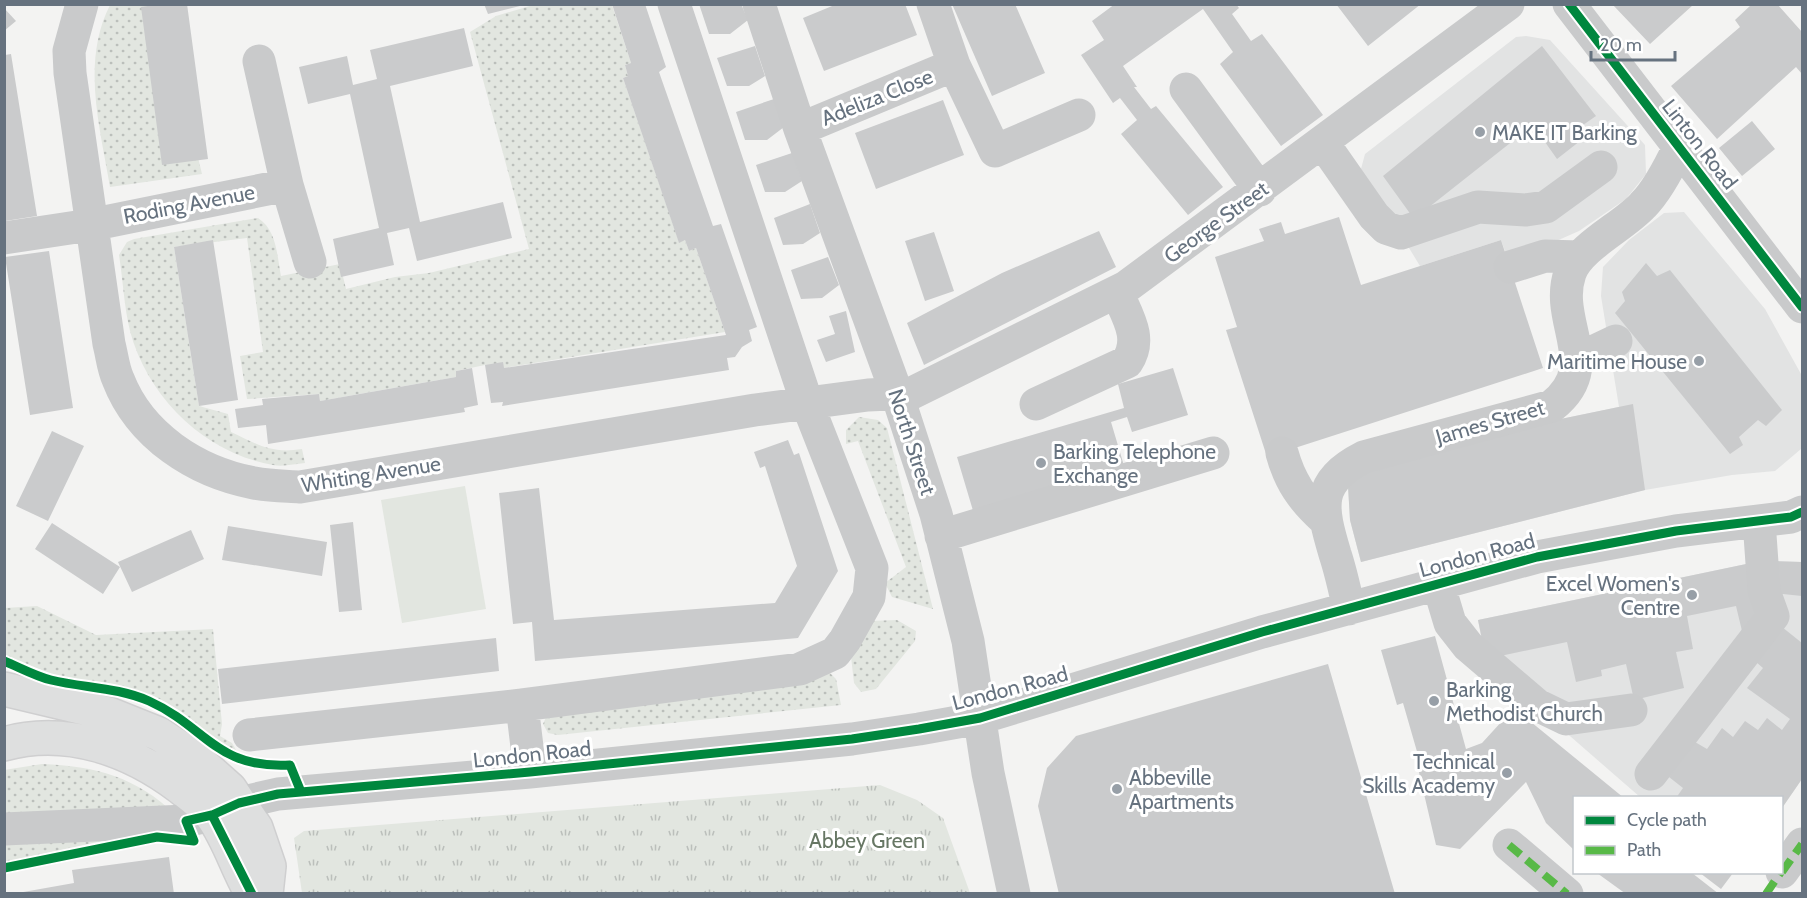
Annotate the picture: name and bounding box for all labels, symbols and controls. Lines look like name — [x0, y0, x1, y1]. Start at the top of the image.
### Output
scale bar — [1591, 24, 1675, 62]
text: 20 m — [1600, 34, 1642, 56]
street label: Adeliza Close — [818, 63, 937, 131]
street label: Linton Road — [1657, 94, 1743, 194]
place label: MAKE IT Barking — [1492, 120, 1637, 145]
marker: MAKE IT Barking — [1473, 125, 1487, 139]
street label: George Street — [1159, 176, 1273, 268]
street label: Roding Avenue — [121, 179, 257, 229]
place label: Maritime House — [1547, 349, 1687, 374]
marker: Maritime House — [1692, 354, 1706, 368]
street label: North Street — [883, 386, 941, 498]
street label: James Street — [1432, 395, 1547, 450]
place label: Barking Telephone Exchange — [1053, 439, 1216, 488]
street label: Whiting Avenue — [300, 451, 443, 497]
marker: Barking Telephone Exchange — [1034, 456, 1048, 470]
street label: London Road — [1416, 528, 1538, 582]
place label: Excel Women's Centre — [1546, 571, 1680, 620]
marker: Excel Women's Centre — [1685, 588, 1699, 602]
street label: London Road — [949, 661, 1071, 715]
place label: Barking Methodist Church — [1446, 677, 1603, 726]
marker: Barking Methodist Church — [1427, 694, 1441, 708]
street label: London Road — [472, 735, 592, 773]
place label: Technical Skills Academy — [1362, 749, 1495, 798]
place label: Abbeville Apartments — [1129, 765, 1234, 814]
marker: Technical Skills Academy — [1500, 766, 1514, 780]
marker: Abbeville Apartments — [1110, 782, 1124, 796]
legend — [1573, 796, 1783, 874]
text: Cycle path — [1627, 809, 1707, 831]
park label: Abbey Green — [809, 828, 925, 853]
text: Path — [1627, 839, 1661, 861]

